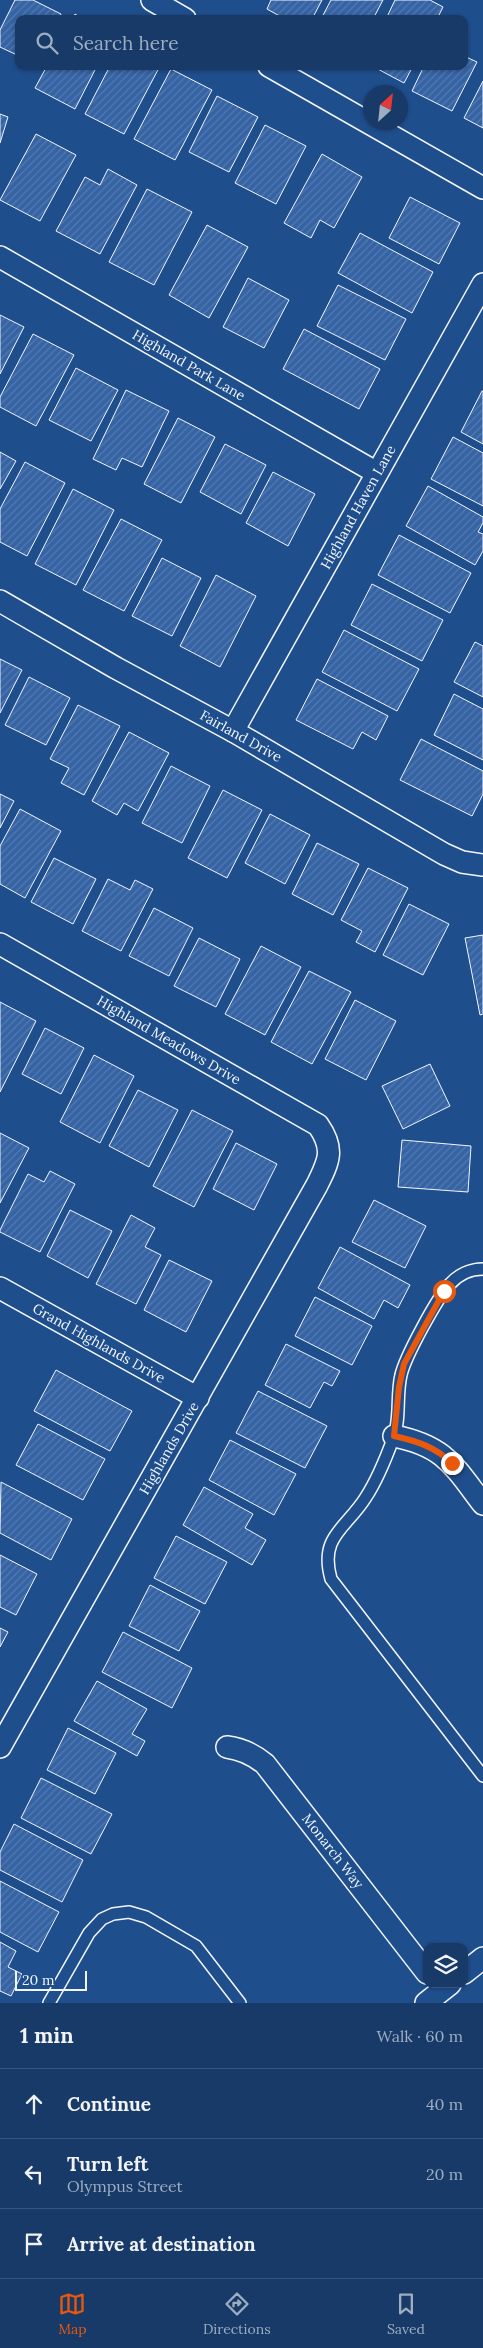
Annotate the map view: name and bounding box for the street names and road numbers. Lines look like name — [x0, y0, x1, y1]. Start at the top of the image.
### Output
street label: Highland Park Lane — [129, 325, 249, 405]
street label: Highland Haven Lane — [316, 441, 400, 572]
street label: Fairland Drive — [197, 706, 285, 766]
street label: Highland Meadows Drive — [94, 991, 245, 1089]
street label: Grand Highlands Drive — [30, 1299, 169, 1387]
street label: Highlands Drive — [135, 1398, 203, 1498]
street label: Monarch Way — [298, 1810, 368, 1892]

